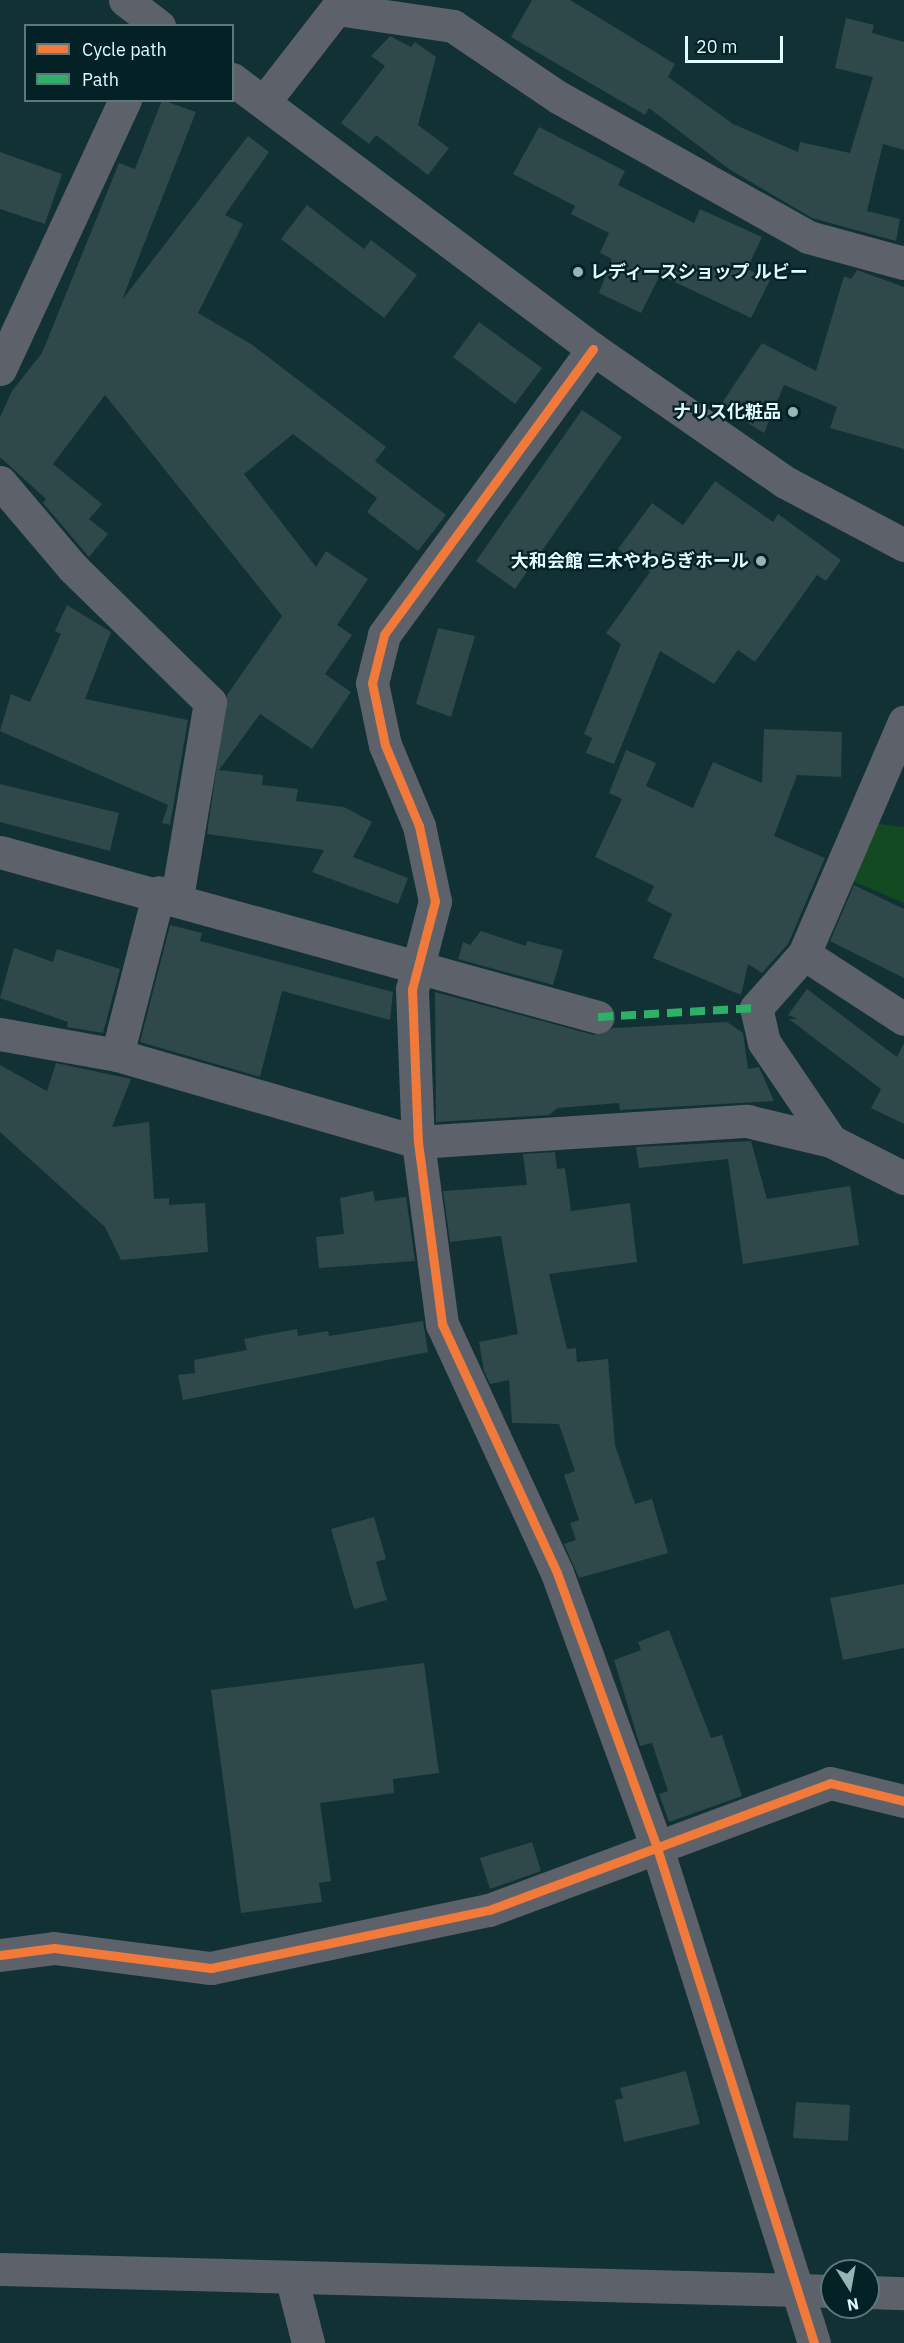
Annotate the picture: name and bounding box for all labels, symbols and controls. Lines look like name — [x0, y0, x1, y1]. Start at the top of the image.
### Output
legend — [24, 24, 234, 102]
scale bar — [688, 24, 786, 62]
text: 20 m — [696, 35, 738, 58]
text: Cycle path — [82, 38, 167, 61]
text: Path — [82, 68, 119, 91]
place label: レディースショップ ルビー — [590, 261, 810, 283]
marker: レディースショップ ルビー — [571, 265, 585, 279]
place label: ナリス化粧品 — [673, 401, 781, 423]
marker: ナリス化粧品 — [786, 405, 800, 419]
place label: 大和会館 三木やわらぎホール — [511, 550, 749, 572]
marker: 大和会館 三木やわらぎホール — [754, 554, 768, 568]
north arrow — [820, 2259, 880, 2319]
text: N — [845, 2294, 861, 2316]

